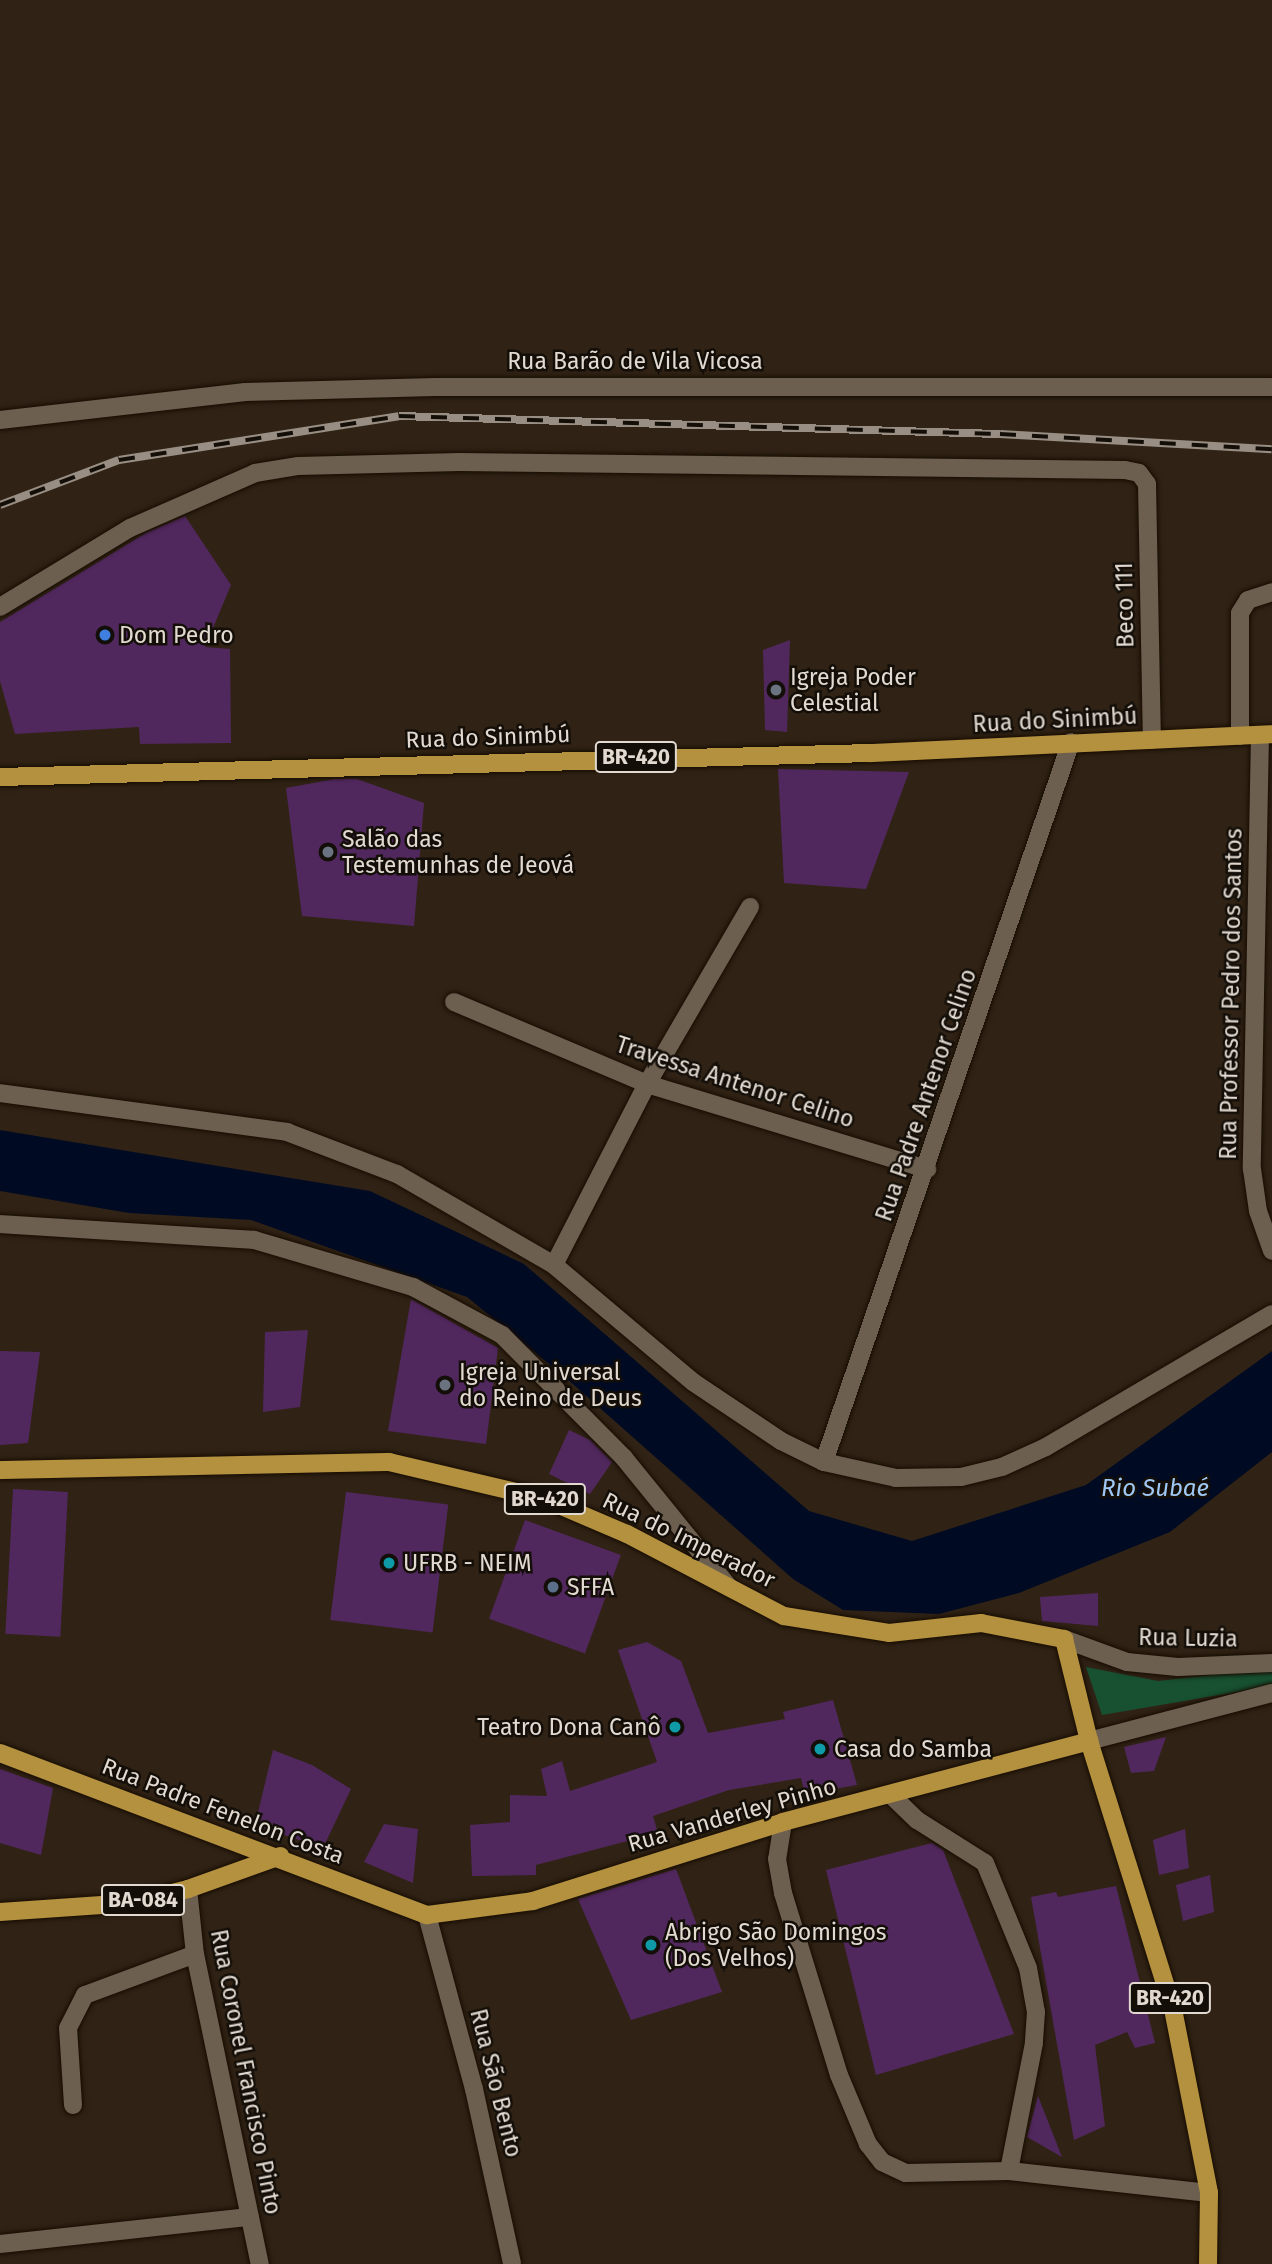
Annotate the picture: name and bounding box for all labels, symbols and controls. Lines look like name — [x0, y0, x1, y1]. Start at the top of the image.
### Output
street label: Rua Barão de Vila Vicosa — [507, 347, 763, 375]
street label: Beco 111 — [1110, 562, 1140, 648]
place label: Dom Pedro — [119, 621, 234, 649]
marker: Dom Pedro — [97, 627, 113, 643]
place label: Igreja Poder Celestial — [790, 663, 916, 717]
marker: Igreja Poder Celestial — [768, 682, 784, 698]
street label: Rua do Sinimbú — [972, 702, 1138, 738]
street label: Rua do Sinimbú — [405, 720, 571, 754]
road number: BR-420 — [594, 740, 678, 774]
place label: Salão das Testemunhas de Jeová — [342, 825, 574, 879]
street label: Rua Professor Pedro dos Santos — [1214, 828, 1248, 1160]
marker: Salão das Testemunhas de Jeová — [320, 844, 336, 860]
street label: Rua Padre Antenor Celino — [870, 965, 982, 1225]
street label: Travessa Antenor Celino — [612, 1030, 858, 1134]
place label: Igreja Universal do Reino de Deus — [459, 1358, 642, 1412]
marker: Igreja Universal do Reino de Deus — [437, 1377, 453, 1393]
water label: Rio Subaé — [1101, 1475, 1209, 1503]
road number: BR-420 — [503, 1482, 587, 1516]
street label: Rua do Imperador — [598, 1486, 780, 1594]
place label: UFRB - NEIM — [403, 1549, 532, 1577]
marker: UFRB - NEIM — [381, 1555, 397, 1571]
place label: SFFA — [567, 1573, 614, 1601]
marker: SFFA — [545, 1579, 561, 1595]
street label: Rua Luzia — [1138, 1623, 1238, 1653]
place label: Teatro Dona Canô — [477, 1713, 661, 1741]
marker: Teatro Dona Canô — [667, 1719, 683, 1735]
place label: Casa do Samba — [834, 1735, 992, 1763]
marker: Casa do Samba — [812, 1741, 828, 1757]
street label: Rua Padre Fenelon Costa — [98, 1752, 348, 1870]
street label: Rua Vanderley Pinho — [625, 1772, 839, 1858]
road number: BA-084 — [101, 1882, 185, 1918]
place label: Abrigo São Domingos (Dos Velhos) — [665, 1918, 887, 1972]
street label: Rua Coronel Francisco Pinto — [205, 1927, 287, 2217]
marker: Abrigo São Domingos (Dos Velhos) — [643, 1937, 659, 1953]
road number: BR-420 — [1128, 1980, 1212, 2016]
street label: Rua São Bento — [464, 2006, 528, 2160]

